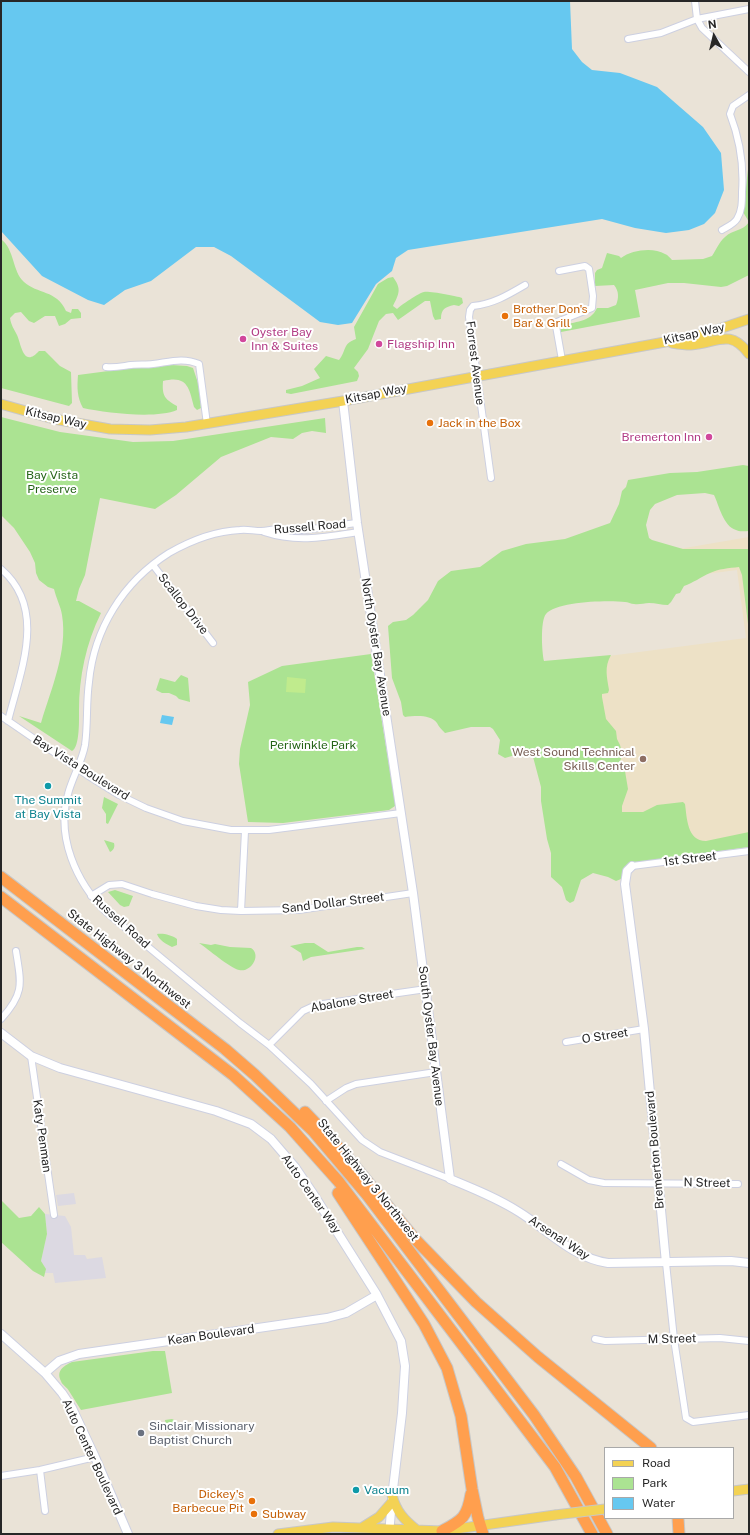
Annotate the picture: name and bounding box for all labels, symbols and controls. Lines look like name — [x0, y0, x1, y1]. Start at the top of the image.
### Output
north arrow — [694, 16, 734, 56]
text: N — [707, 18, 717, 31]
place label: Brother Don's Bar & Grill — [513, 302, 588, 330]
marker: Brother Don's Bar & Grill — [500, 311, 510, 321]
street label: Forrest Avenue — [463, 320, 487, 406]
street label: Kitsap Way — [662, 320, 726, 348]
place label: Oyster Bay Inn & Suites — [251, 325, 318, 353]
marker: Oyster Bay Inn & Suites — [238, 334, 248, 344]
place label: Flagship Inn — [387, 337, 455, 351]
marker: Flagship Inn — [374, 339, 384, 349]
street label: Kitsap Way — [344, 381, 408, 407]
street label: Kitsap Way — [24, 404, 88, 432]
place label: Jack in the Box — [438, 416, 521, 430]
marker: Jack in the Box — [425, 418, 435, 428]
place label: Bremerton Inn — [621, 430, 701, 444]
marker: Bremerton Inn — [704, 432, 714, 442]
park label: Bay Vista Preserve — [26, 468, 78, 496]
street label: Russell Road — [273, 517, 347, 537]
street label: Scallop Drive — [155, 571, 211, 637]
street label: North Oyster Bay Avenue — [358, 577, 394, 717]
street label: Bay Vista Boulevard — [30, 732, 132, 804]
park label: Periwinkle Park — [270, 738, 356, 752]
place label: West Sound Technical Skills Center — [512, 745, 635, 773]
marker: West Sound Technical Skills Center — [638, 754, 648, 764]
marker: The Summit at Bay Vista — [43, 781, 53, 791]
place label: The Summit at Bay Vista — [14, 793, 82, 821]
street label: 1st Street — [663, 849, 717, 869]
street label: Sand Dollar Street — [281, 890, 385, 916]
street label: Russell Road — [89, 892, 153, 952]
street label: State Highway 3 Northwest — [64, 906, 194, 1012]
street label: South Oyster Bay Avenue — [415, 965, 447, 1107]
street label: Abalone Street — [309, 987, 395, 1015]
street label: O Street — [581, 1025, 629, 1047]
street label: Bremerton Boulevard — [643, 1090, 667, 1210]
street label: Katy Penman — [30, 1099, 54, 1173]
street label: State Highway 3 Northwest — [314, 1116, 422, 1244]
street label: Auto Center Way — [278, 1151, 344, 1237]
street label: N Street — [683, 1175, 731, 1191]
street label: Arsenal Way — [526, 1213, 592, 1263]
street label: Kean Boulevard — [167, 1322, 255, 1348]
street label: M Street — [648, 1331, 696, 1347]
street label: Auto Center Boulevard — [59, 1397, 125, 1517]
place label: Sinclair Missionary Baptist Church — [149, 1419, 255, 1447]
marker: Sinclair Missionary Baptist Church — [136, 1428, 146, 1438]
legend — [604, 1447, 734, 1519]
text: Road — [642, 1456, 670, 1470]
text: Park — [642, 1476, 668, 1490]
place label: Vacuum — [364, 1483, 409, 1497]
marker: Vacuum — [351, 1485, 361, 1495]
place label: Dickey's Barbecue Pit — [172, 1487, 244, 1515]
marker: Dickey's Barbecue Pit — [247, 1496, 257, 1506]
text: Water — [642, 1496, 675, 1510]
place label: Subway — [262, 1507, 306, 1521]
marker: Subway — [249, 1509, 259, 1519]

